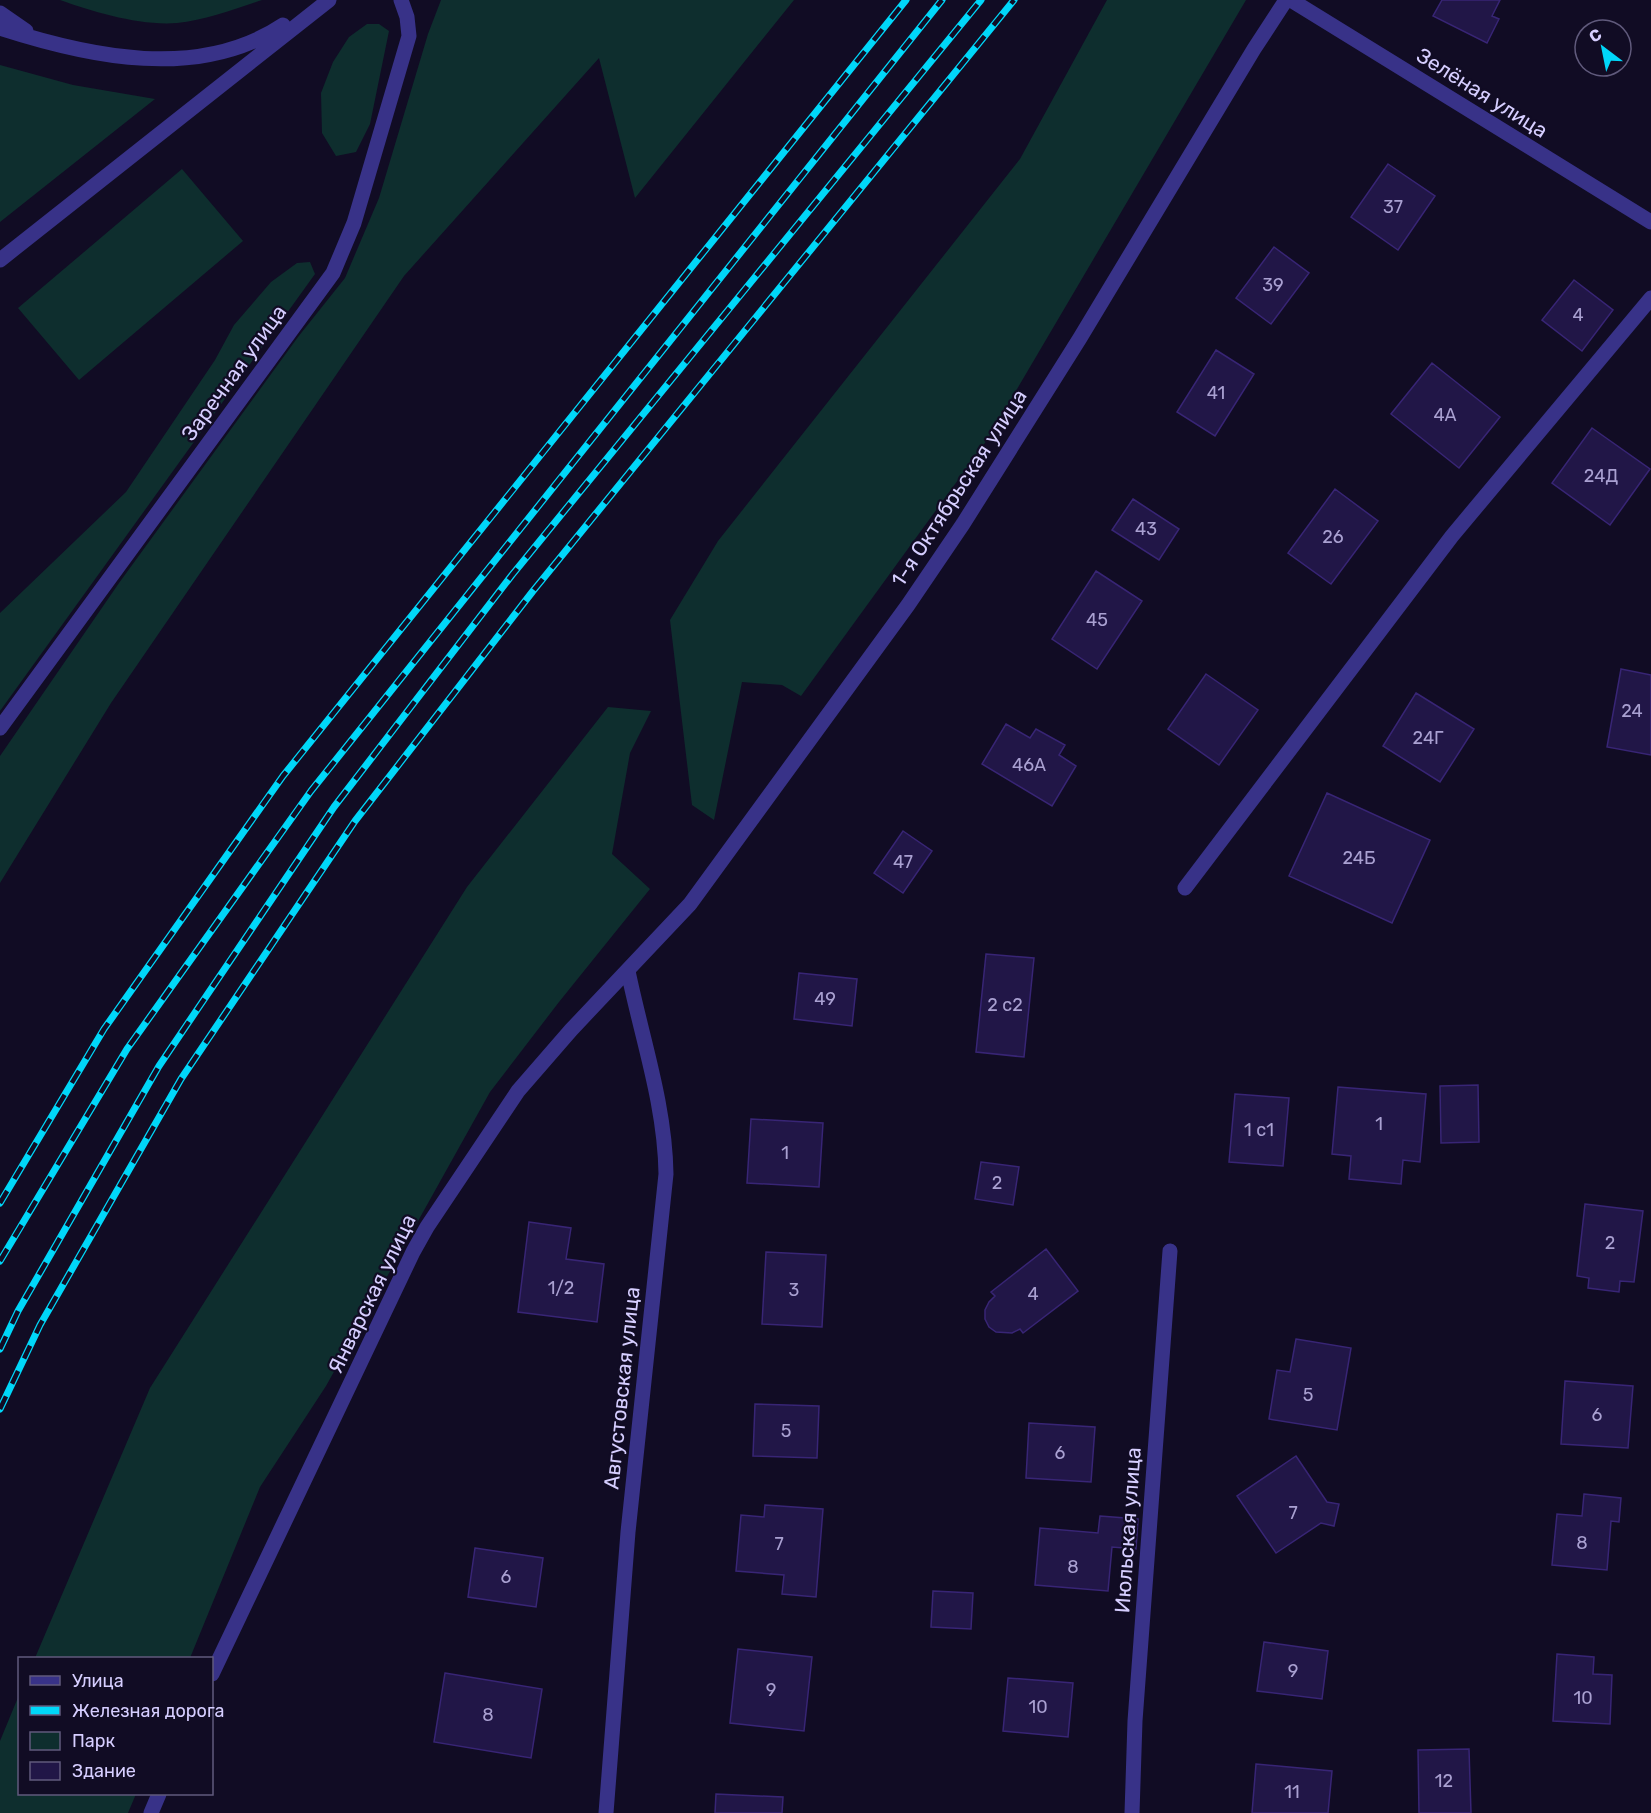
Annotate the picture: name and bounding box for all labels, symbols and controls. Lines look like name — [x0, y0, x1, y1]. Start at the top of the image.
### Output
north arrow — [1573, 18, 1633, 78]
text: С — [1586, 25, 1605, 47]
street label: Зелёная улица — [1412, 42, 1553, 143]
house number: 37 — [1383, 196, 1403, 218]
house number: 39 — [1262, 274, 1284, 296]
street label: Заречная улица — [176, 300, 291, 446]
house number: 4 — [1572, 304, 1584, 326]
house number: 41 — [1207, 382, 1225, 404]
street label: 1-я Октябрьская улица — [885, 384, 1032, 591]
house number: 4А — [1433, 404, 1457, 426]
house number: 24Д — [1584, 465, 1618, 487]
house number: 43 — [1135, 518, 1157, 540]
house number: 26 — [1322, 526, 1344, 548]
house number: 45 — [1086, 609, 1108, 631]
house number: 24 — [1621, 700, 1643, 722]
house number: 24Г — [1413, 727, 1444, 749]
house number: 46А — [1012, 754, 1046, 776]
house number: 24Б — [1342, 847, 1376, 869]
house number: 47 — [893, 851, 913, 873]
house number: 49 — [814, 988, 836, 1010]
house number: 2 с2 — [987, 994, 1023, 1016]
house number: 1 — [1375, 1113, 1383, 1135]
house number: 1 с1 — [1244, 1119, 1274, 1141]
house number: 1 — [781, 1142, 789, 1164]
house number: 2 — [992, 1172, 1002, 1194]
street label: Январская улица — [322, 1210, 421, 1377]
house number: 2 — [1605, 1232, 1615, 1254]
house number: 1/2 — [548, 1277, 574, 1299]
house number: 3 — [789, 1279, 799, 1301]
house number: 4 — [1027, 1283, 1039, 1305]
street label: Августовская улица — [598, 1285, 645, 1491]
house number: 5 — [1303, 1384, 1313, 1406]
house number: 6 — [1592, 1404, 1603, 1426]
house number: 5 — [781, 1420, 791, 1442]
house number: 6 — [1055, 1442, 1066, 1464]
street label: Июльская улица — [1109, 1446, 1146, 1614]
house number: 7 — [1288, 1502, 1298, 1524]
house number: 8 — [1576, 1532, 1588, 1554]
house number: 7 — [774, 1533, 784, 1555]
house number: 8 — [1067, 1556, 1079, 1578]
house number: 6 — [501, 1566, 512, 1588]
legend — [18, 1657, 213, 1795]
house number: 9 — [1288, 1660, 1298, 1682]
text: Улица — [72, 1670, 124, 1692]
house number: 9 — [766, 1679, 776, 1701]
house number: 10 — [1573, 1687, 1593, 1709]
house number: 10 — [1028, 1696, 1048, 1718]
text: Железная дорога — [72, 1700, 225, 1722]
house number: 8 — [482, 1704, 494, 1726]
text: Парк — [72, 1730, 116, 1752]
text: Здание — [72, 1760, 136, 1782]
house number: 12 — [1435, 1770, 1453, 1792]
house number: 11 — [1284, 1781, 1300, 1803]

